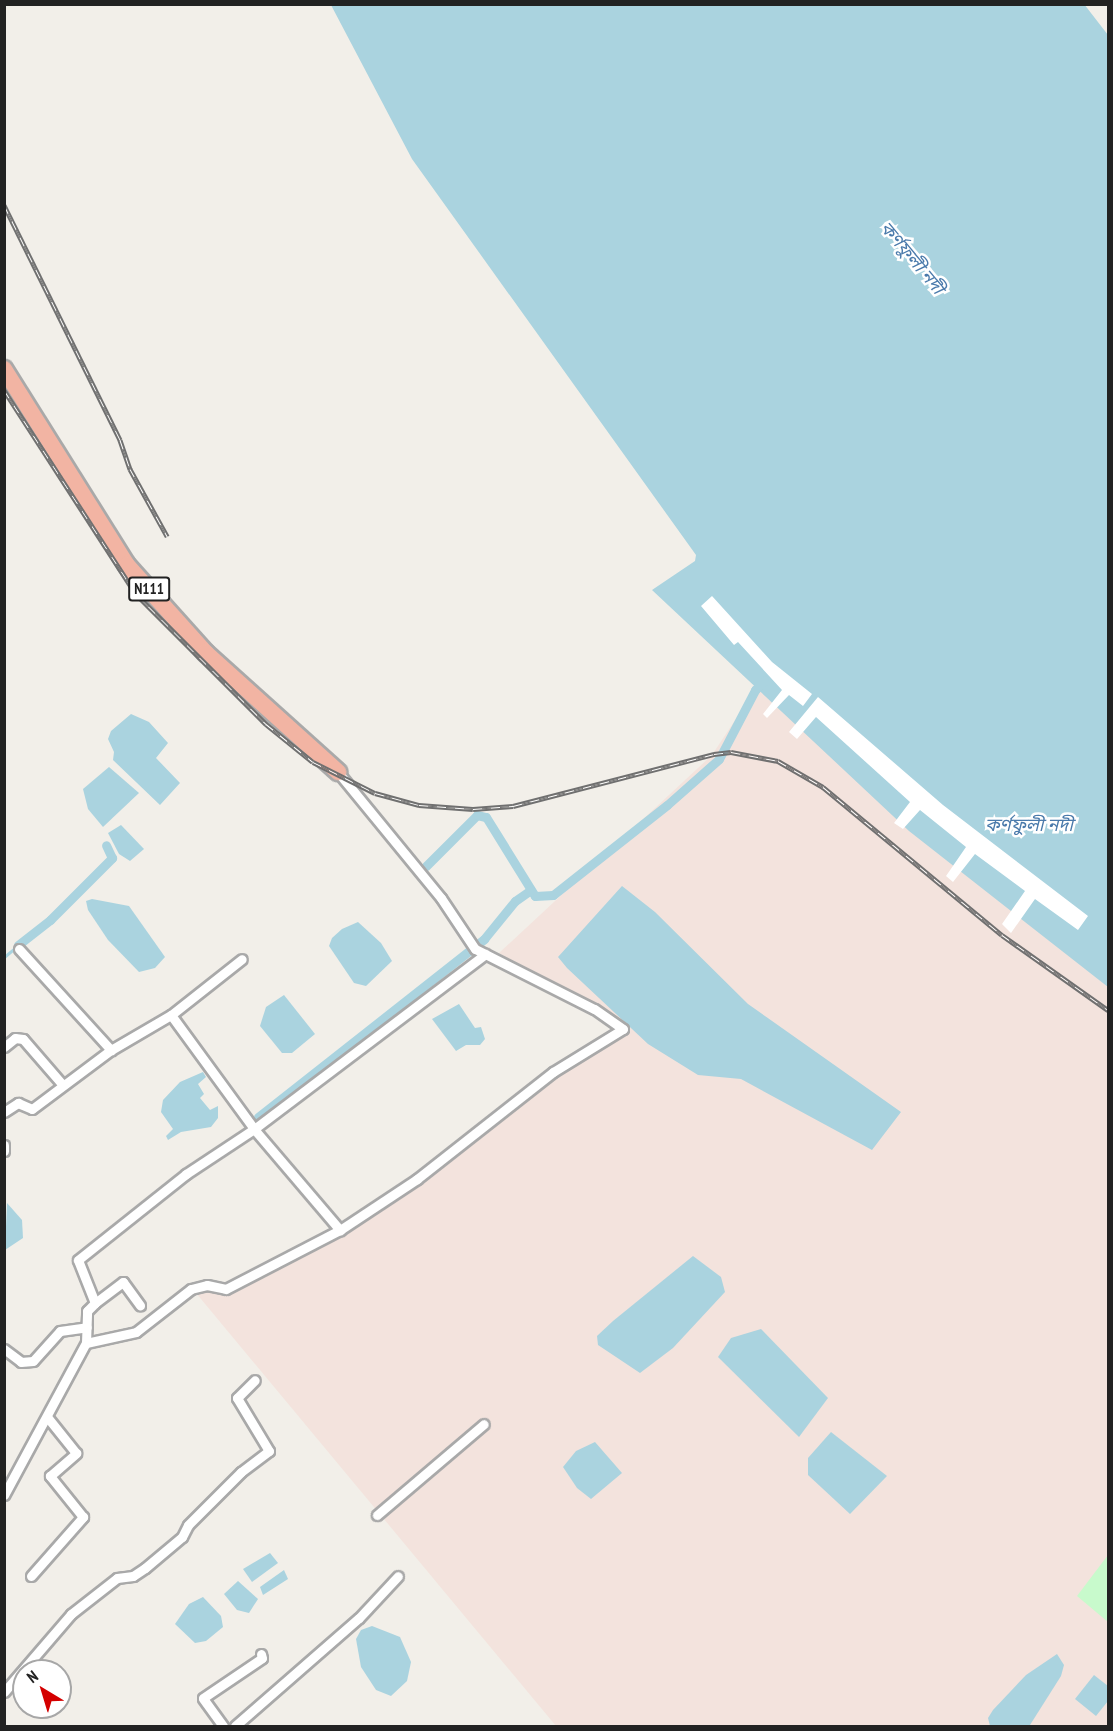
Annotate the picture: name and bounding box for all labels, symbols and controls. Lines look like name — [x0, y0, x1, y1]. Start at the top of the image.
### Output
water label: কর্ণফুলী নদী — [875, 217, 949, 299]
road number: N111 — [128, 577, 170, 601]
water label: কর্ণফুলী নদী — [985, 814, 1073, 836]
north arrow — [12, 1659, 72, 1719]
text: N — [23, 1666, 42, 1687]

